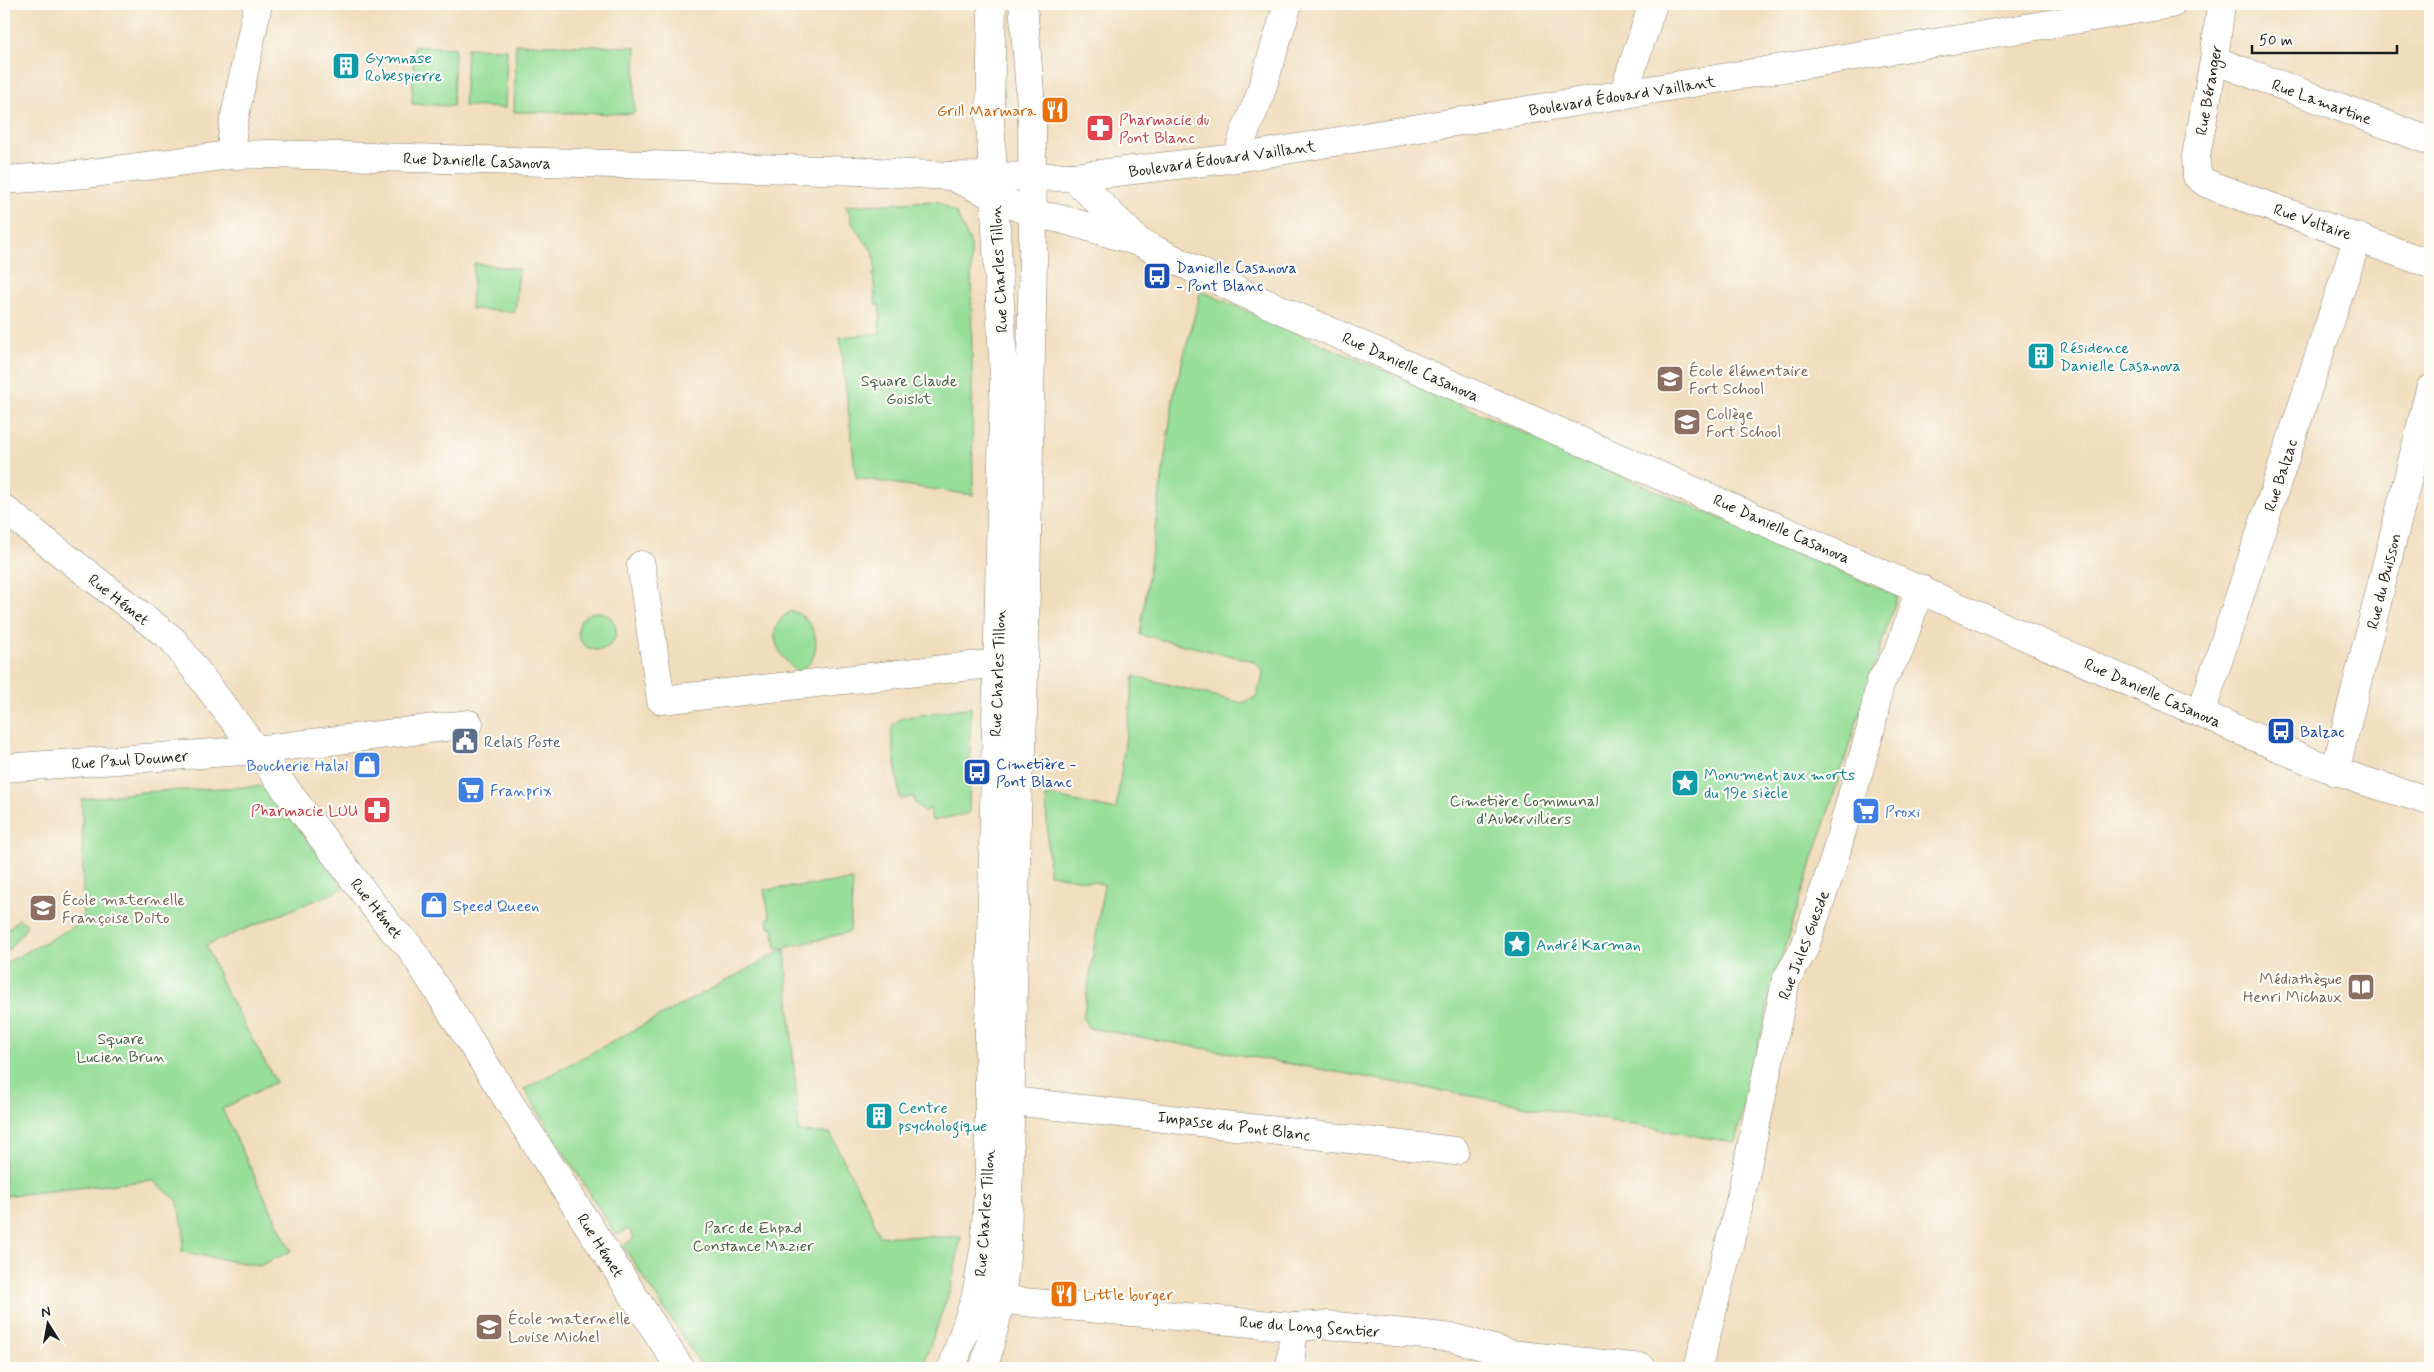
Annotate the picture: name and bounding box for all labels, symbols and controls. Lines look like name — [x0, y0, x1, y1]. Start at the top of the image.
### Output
scale bar — [2252, 22, 2396, 54]
text: 50 m — [2259, 31, 2293, 51]
street label: Rue Béranger — [2191, 43, 2229, 137]
place label: Gymnase Robespierre — [365, 48, 443, 87]
building icon: Gymnase Robespierre — [331, 51, 361, 81]
street label: Boulevard Édouard Vaillant — [1527, 71, 1718, 122]
street label: Rue Lamartine — [2269, 75, 2374, 130]
restaurant icon: Grill Marmara — [1040, 95, 1070, 125]
place label: Grill Marmara — [937, 101, 1036, 122]
place label: Pharmacie du Pont Blanc — [1119, 110, 1209, 149]
pharmacy icon: Pharmacie du Pont Blanc — [1085, 113, 1115, 143]
street label: Boulevard Édouard Vaillant — [1127, 136, 1318, 183]
street label: Rue Danielle Casanova — [403, 148, 551, 175]
street label: Rue Voltaire — [2271, 199, 2355, 246]
street label: Rue Charles Tillon — [986, 204, 1013, 333]
place label: Danielle Casanova - Pont Blanc — [1176, 258, 1297, 297]
bus stop icon: Danielle Casanova - Pont Blanc — [1142, 261, 1172, 291]
street label: Rue Danielle Casanova — [1339, 328, 1482, 407]
place label: Résidence Danielle Casanova — [2060, 338, 2181, 377]
building icon: Résidence Danielle Casanova — [2026, 341, 2056, 371]
place label: École élémentaire Fort School — [1689, 361, 1809, 400]
school or university icon: École élémentaire Fort School — [1655, 364, 1685, 394]
park label: Square Claude Goislot — [861, 371, 958, 410]
place label: Collège Fort School — [1706, 404, 1781, 443]
school or university icon: Collège Fort School — [1672, 407, 1702, 437]
street label: Rue Balzac — [2260, 436, 2303, 514]
street label: Rue Danielle Casanova — [1710, 490, 1853, 569]
street label: Rue du Buisson — [2362, 531, 2407, 632]
street label: Rue Hémet — [83, 570, 153, 631]
street label: Rue Charles Tillon — [986, 608, 1011, 737]
street label: Rue Danielle Casanova — [2081, 654, 2224, 733]
bus stop icon: Balzac — [2266, 716, 2296, 746]
place label: Balzac — [2300, 722, 2345, 743]
public building icon: Relais Poste — [450, 726, 480, 756]
place label: Relais Poste — [484, 732, 561, 753]
street label: Rue Paul Doumer — [71, 746, 190, 775]
shop icon: Boucherie Halal — [352, 750, 382, 780]
place label: Cimetière - Pont Blanc — [996, 754, 1077, 793]
place label: Boucherie Halal — [246, 756, 348, 777]
bus stop icon: Cimetière - Pont Blanc — [962, 757, 992, 787]
place label: Monument aux morts du 19e siècle — [1704, 765, 1855, 804]
place icon: Monument aux morts du 19e siècle — [1670, 768, 1700, 798]
supermarket icon: Franprix — [456, 775, 486, 805]
place label: Franprix — [490, 781, 552, 802]
park label: Cimetière Communal d'Aubervilliers — [1450, 791, 1598, 830]
pharmacy icon: Pharmacie LUU — [362, 795, 392, 825]
supermarket icon: Proxi — [1851, 796, 1881, 826]
place label: Pharmacie LUU — [251, 801, 358, 822]
place label: Proxi — [1885, 802, 1920, 823]
street label: Rue Hémet — [345, 874, 407, 944]
street label: Rue Jules Guesde — [1774, 888, 1835, 1003]
place label: École maternelle Françoise Dolto — [62, 890, 186, 929]
shop icon: Speed Queen — [419, 890, 449, 920]
school or university icon: École maternelle Françoise Dolto — [28, 893, 58, 923]
place label: Speed Queen — [453, 896, 539, 917]
place icon: André Karman — [1502, 929, 1532, 959]
place label: André Karman — [1536, 935, 1641, 956]
place label: Médiathèque Henri Michaux — [2243, 969, 2342, 1008]
library icon: Médiathèque Henri Michaux — [2346, 972, 2376, 1002]
park label: Square Lucien Brun — [77, 1029, 166, 1068]
place label: Centre psychologique — [898, 1098, 987, 1138]
building icon: Centre psychologique — [864, 1101, 894, 1131]
street label: Impasse du Pont Blanc — [1156, 1107, 1311, 1146]
street label: Rue Charles Tillon — [971, 1148, 1000, 1277]
street label: Rue Hémet — [571, 1210, 628, 1282]
park label: Parc de Ehpad Constance Mazier — [692, 1218, 814, 1257]
restaurant icon: Little burger — [1049, 1279, 1079, 1309]
place label: Little burger — [1083, 1285, 1174, 1306]
north arrow — [22, 1300, 72, 1350]
text: N — [39, 1302, 52, 1322]
place label: École maternelle Louise Michel — [508, 1309, 632, 1348]
school or university icon: École maternelle Louise Michel — [474, 1312, 504, 1342]
street label: Rue du Long Sentier — [1239, 1312, 1381, 1343]

